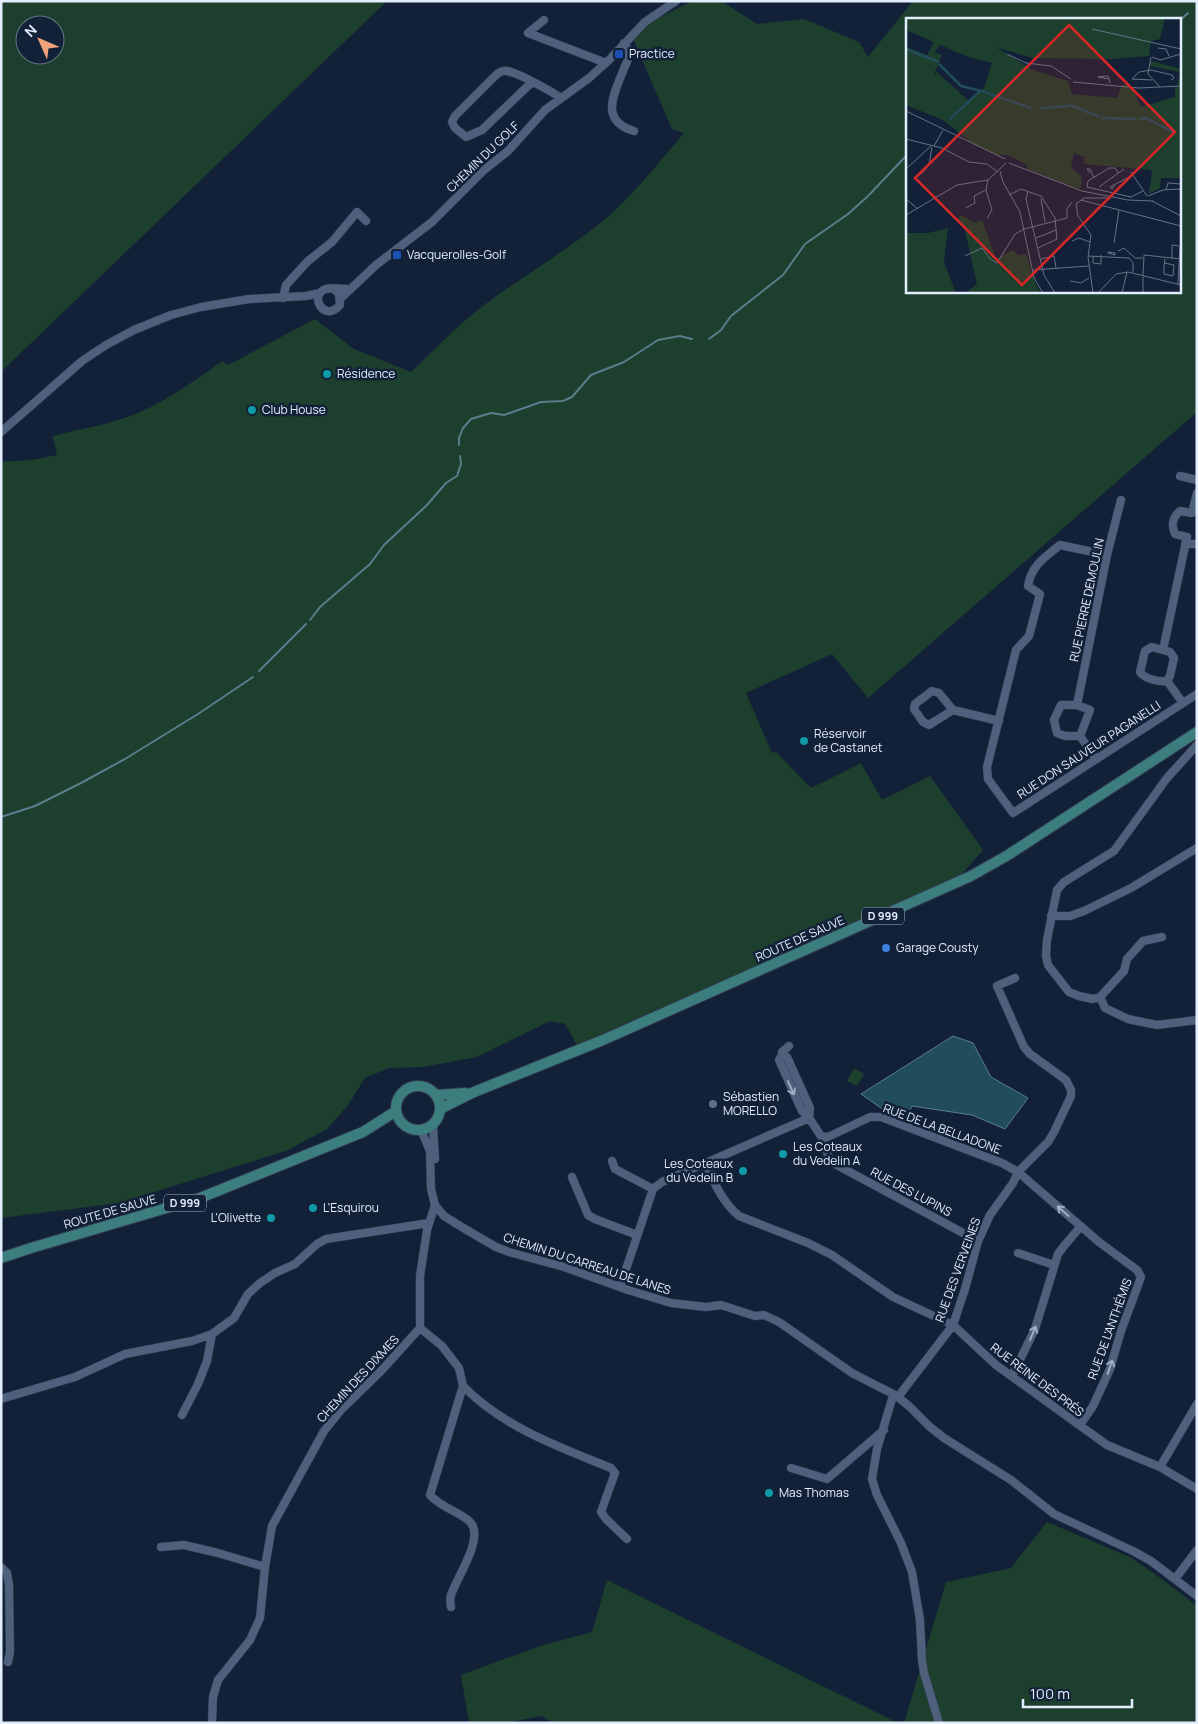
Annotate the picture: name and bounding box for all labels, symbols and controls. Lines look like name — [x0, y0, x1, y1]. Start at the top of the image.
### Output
north arrow — [15, 15, 65, 65]
inset map — [906, 18, 1180, 292]
text: N — [20, 20, 41, 41]
place label: Practice — [629, 45, 675, 62]
marker: Practice — [613, 48, 625, 60]
street label: CHEMIN DU GOLF — [442, 117, 523, 196]
place label: Vacquerolles-Golf — [407, 246, 507, 263]
marker: Vacquerolles-Golf — [391, 249, 403, 261]
place label: Résidence — [337, 365, 395, 382]
marker: Résidence — [321, 368, 333, 380]
place label: Club House — [262, 401, 326, 418]
marker: Club House — [246, 404, 258, 416]
street label: RUE PIERRE DEMOULIN — [1065, 537, 1108, 663]
street label: RUE DON SAUVEUR PAGANELLI — [1014, 697, 1164, 803]
place label: Réservoir de Castanet — [814, 725, 883, 756]
marker: Réservoir de Castanet — [798, 735, 810, 747]
road number: D 999 — [862, 908, 904, 924]
street label: ROUTE DE SAUVE — [753, 911, 847, 966]
place label: Garage Cousty — [896, 939, 979, 956]
marker: Garage Cousty — [880, 942, 892, 954]
one-way arrow — [787, 1080, 797, 1095]
place label: Sébastien MORELLO — [723, 1088, 779, 1119]
marker: Sébastien MORELLO — [707, 1098, 719, 1110]
street label: RUE DE LA BELLADONE — [881, 1099, 1004, 1158]
place label: Les Coteaux du Vedelin A — [793, 1138, 863, 1169]
marker: Les Coteaux du Vedelin A — [777, 1148, 789, 1160]
place label: Les Coteaux du Vedelin B — [664, 1155, 734, 1186]
street label: RUE DES LUPINS — [868, 1163, 955, 1220]
marker: Les Coteaux du Vedelin B — [737, 1165, 749, 1177]
street label: ROUTE DE SAUVE — [62, 1190, 158, 1233]
road number: D 999 — [164, 1194, 206, 1212]
place label: L'Esquirou — [323, 1199, 379, 1216]
marker: L'Esquirou — [307, 1202, 319, 1214]
one-way arrow — [1057, 1205, 1070, 1217]
place label: L'Olivette — [211, 1209, 261, 1226]
marker: L'Olivette — [265, 1212, 277, 1224]
street label: RUE DES VERVEINES — [931, 1215, 984, 1325]
street label: CHEMIN DU CARREAU DE LANES — [501, 1228, 673, 1299]
street label: RUE DE L'ANTHÉMIS — [1083, 1276, 1136, 1382]
one-way arrow — [1029, 1326, 1039, 1341]
street label: CHEMIN DES DIXMES — [313, 1331, 403, 1426]
street label: RUE REINE DES PRÉS — [987, 1339, 1088, 1420]
one-way arrow — [1106, 1360, 1115, 1375]
place label: Mas Thomas — [779, 1484, 849, 1501]
marker: Mas Thomas — [763, 1487, 775, 1499]
scale bar — [1023, 1676, 1132, 1708]
text: 100 m — [1030, 1683, 1070, 1704]

